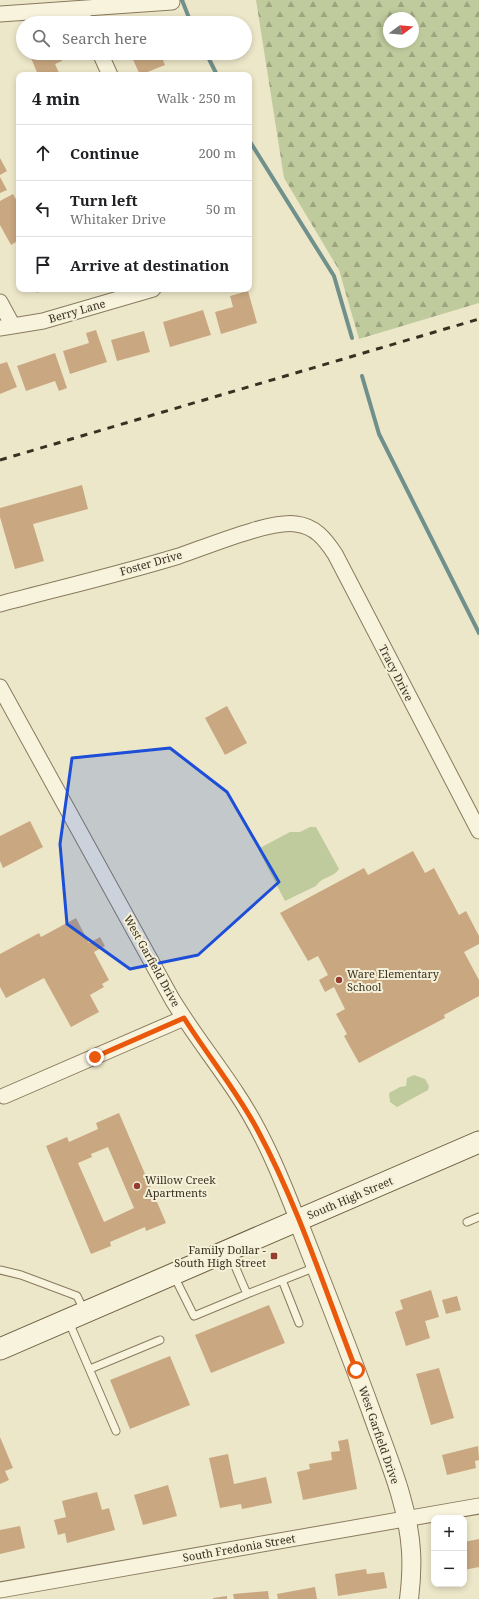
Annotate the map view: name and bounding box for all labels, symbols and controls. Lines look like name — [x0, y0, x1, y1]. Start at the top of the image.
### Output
north arrow — [383, 12, 419, 48]
search box — [16, 16, 252, 60]
icon: search — [30, 27, 52, 49]
text: Search here — [62, 28, 147, 48]
text: 4 min — [32, 87, 80, 110]
text: Walk · 250 m — [157, 89, 236, 107]
icon: ahead — [32, 142, 54, 164]
text: Continue — [70, 143, 139, 163]
text: 200 m — [199, 144, 236, 162]
text: Turn left — [70, 190, 138, 210]
icon: left — [32, 198, 54, 220]
text: 50 m — [206, 200, 236, 218]
text: Whitaker Drive — [70, 210, 166, 228]
icon: arrive — [32, 254, 54, 276]
text: Arrive at destination — [70, 255, 229, 275]
street label: Berry Lane — [47, 295, 107, 326]
street label: Foster Drive — [118, 546, 184, 579]
street label: Tracy Drive — [376, 642, 417, 704]
street label: West Garfield Drive — [121, 912, 184, 1009]
place label: Ware Elementary School — [347, 966, 440, 994]
marker: Ware Elementary School — [334, 975, 344, 985]
route end — [86, 1048, 104, 1066]
place label: Willow Creek Apartments — [145, 1172, 216, 1200]
street label: South High Street — [305, 1173, 395, 1222]
marker: Willow Creek Apartments — [132, 1181, 142, 1191]
place label: Family Dollar - South High Street — [174, 1242, 267, 1270]
marker: Family Dollar - South High Street — [269, 1251, 279, 1261]
route start — [347, 1361, 365, 1379]
street label: West Garfield Drive — [356, 1384, 403, 1486]
map controls — [431, 1515, 467, 1587]
button: + — [431, 1515, 467, 1551]
street label: South Fredonia Street — [181, 1530, 296, 1565]
button: − — [431, 1551, 467, 1587]

